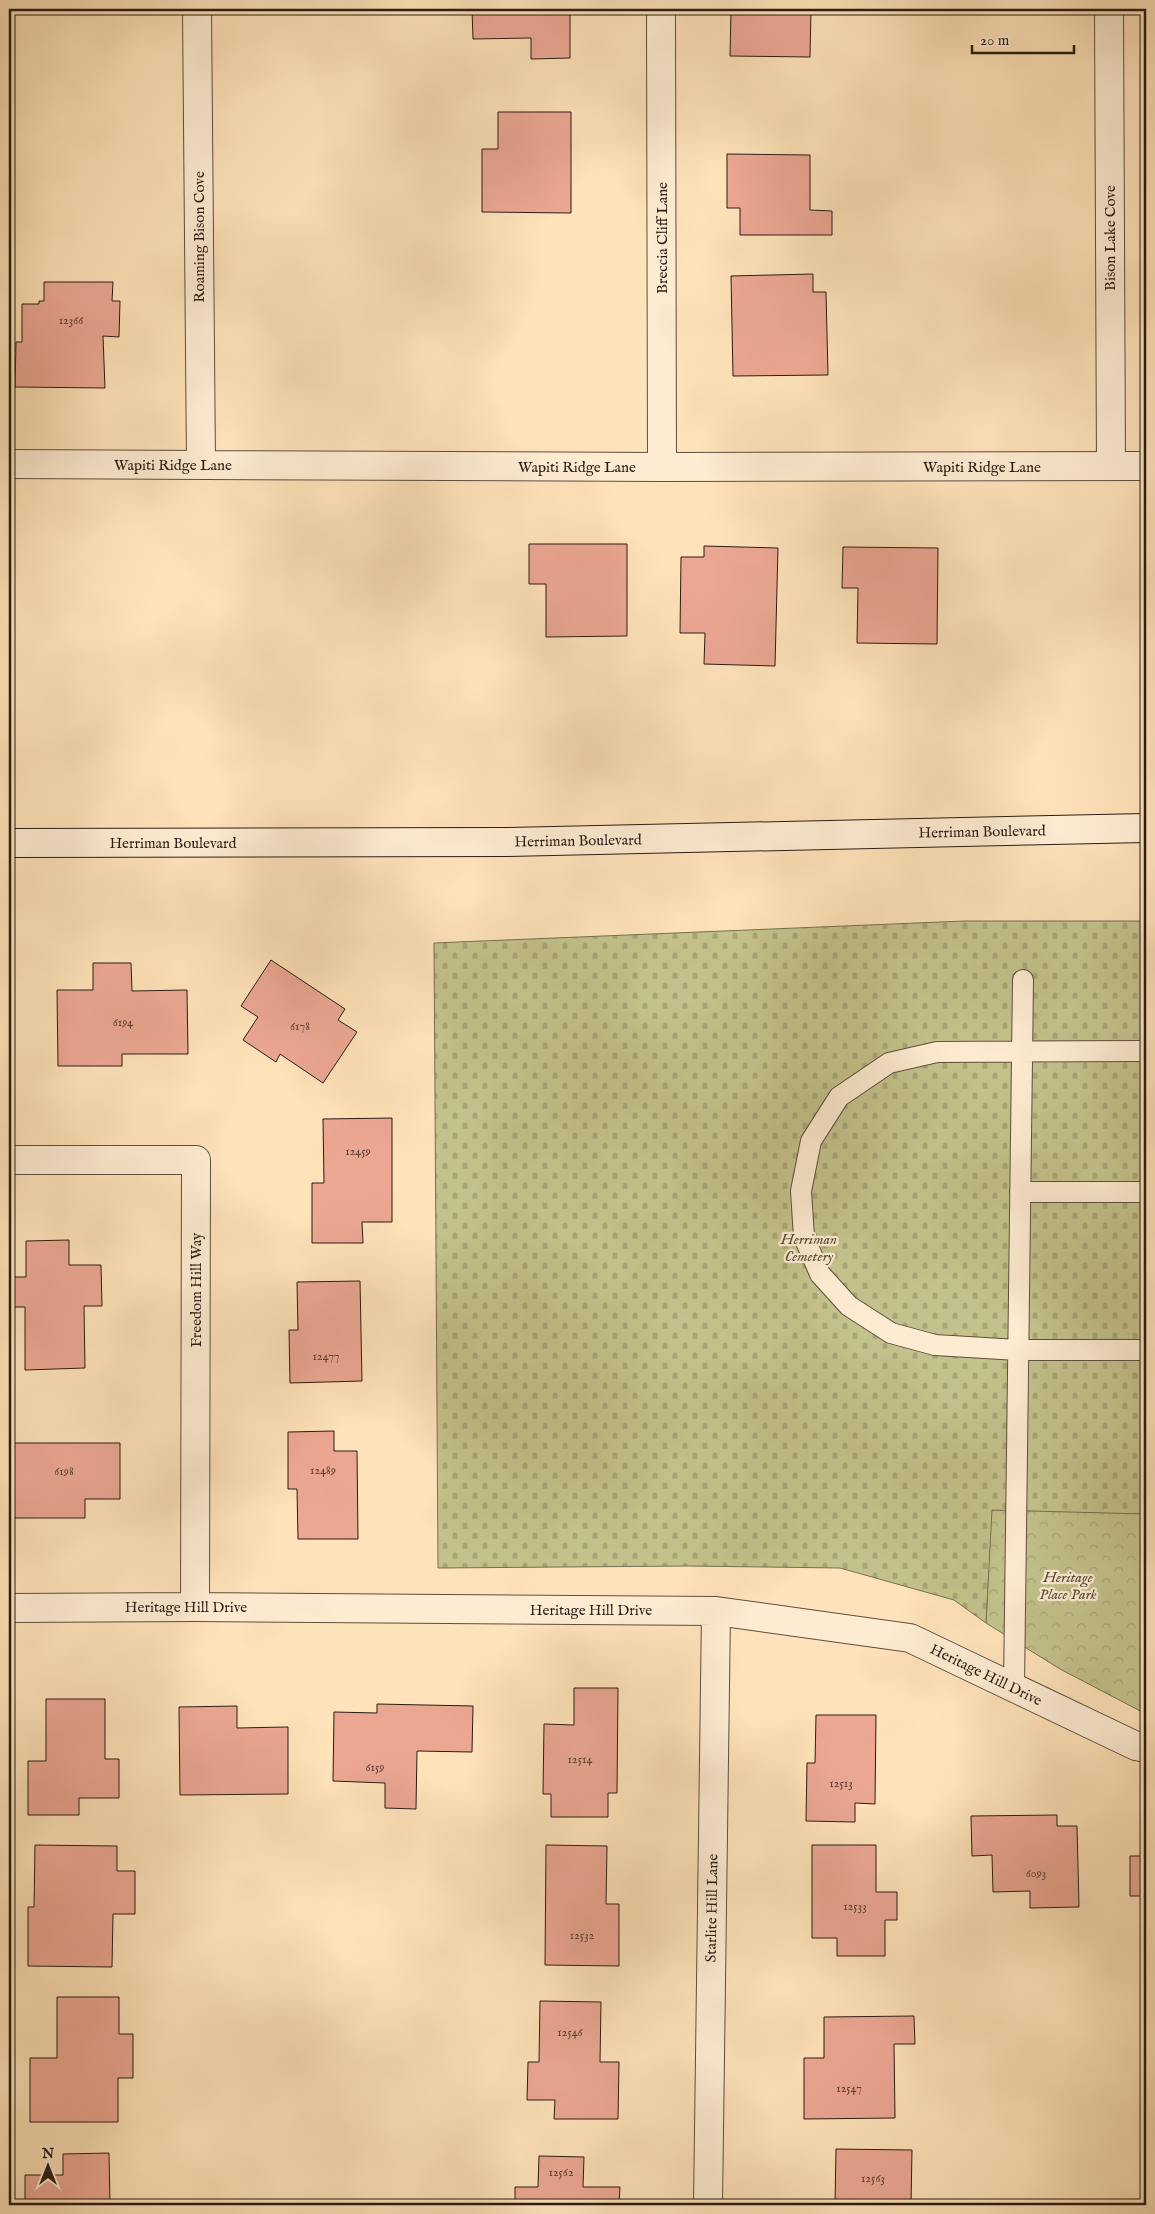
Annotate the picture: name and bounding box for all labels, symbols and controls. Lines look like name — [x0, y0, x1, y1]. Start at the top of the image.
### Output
scale bar — [972, 22, 1075, 54]
text: 20 m — [980, 31, 1010, 50]
street label: Roaming Bison Cove — [190, 171, 209, 303]
street label: Breccia Cliff Lane — [653, 182, 672, 294]
street label: Bison Lake Cove — [1101, 185, 1120, 291]
house number: 12366 — [59, 313, 84, 328]
street label: Wapiti Ridge Lane — [114, 456, 232, 475]
street label: Wapiti Ridge Lane — [518, 458, 636, 477]
street label: Wapiti Ridge Lane — [923, 458, 1041, 477]
street label: Herriman Boulevard — [918, 821, 1047, 843]
street label: Herriman Boulevard — [514, 830, 643, 852]
street label: Herriman Boulevard — [109, 834, 238, 853]
house number: 6194 — [113, 1015, 133, 1030]
house number: 6178 — [290, 1019, 310, 1034]
house number: 12459 — [345, 1144, 371, 1159]
park label: Herriman Cemetery — [780, 1230, 837, 1266]
street label: Freedom Hill Way — [187, 1232, 206, 1348]
house number: 12477 — [313, 1349, 339, 1364]
house number: 12489 — [310, 1463, 336, 1478]
house number: 6198 — [54, 1464, 74, 1479]
park label: Heritage Place Park — [1039, 1568, 1097, 1604]
street label: Heritage Hill Drive — [125, 1598, 247, 1617]
street label: Heritage Hill Drive — [530, 1601, 652, 1620]
street label: Heritage Hill Drive — [927, 1640, 1045, 1710]
house number: 12514 — [568, 1752, 592, 1767]
house number: 6159 — [365, 1760, 385, 1775]
house number: 12513 — [829, 1776, 853, 1791]
street label: Starlite Hill Lane — [702, 1853, 722, 1962]
house number: 6093 — [1026, 1866, 1046, 1881]
house number: 12533 — [843, 1899, 867, 1914]
house number: 12532 — [570, 1928, 595, 1943]
house number: 12546 — [557, 2025, 584, 2040]
house number: 12547 — [836, 2081, 862, 2096]
north arrow — [22, 2142, 72, 2192]
text: N — [41, 2145, 54, 2163]
house number: 12562 — [548, 2165, 574, 2180]
house number: 12563 — [861, 2171, 885, 2186]

